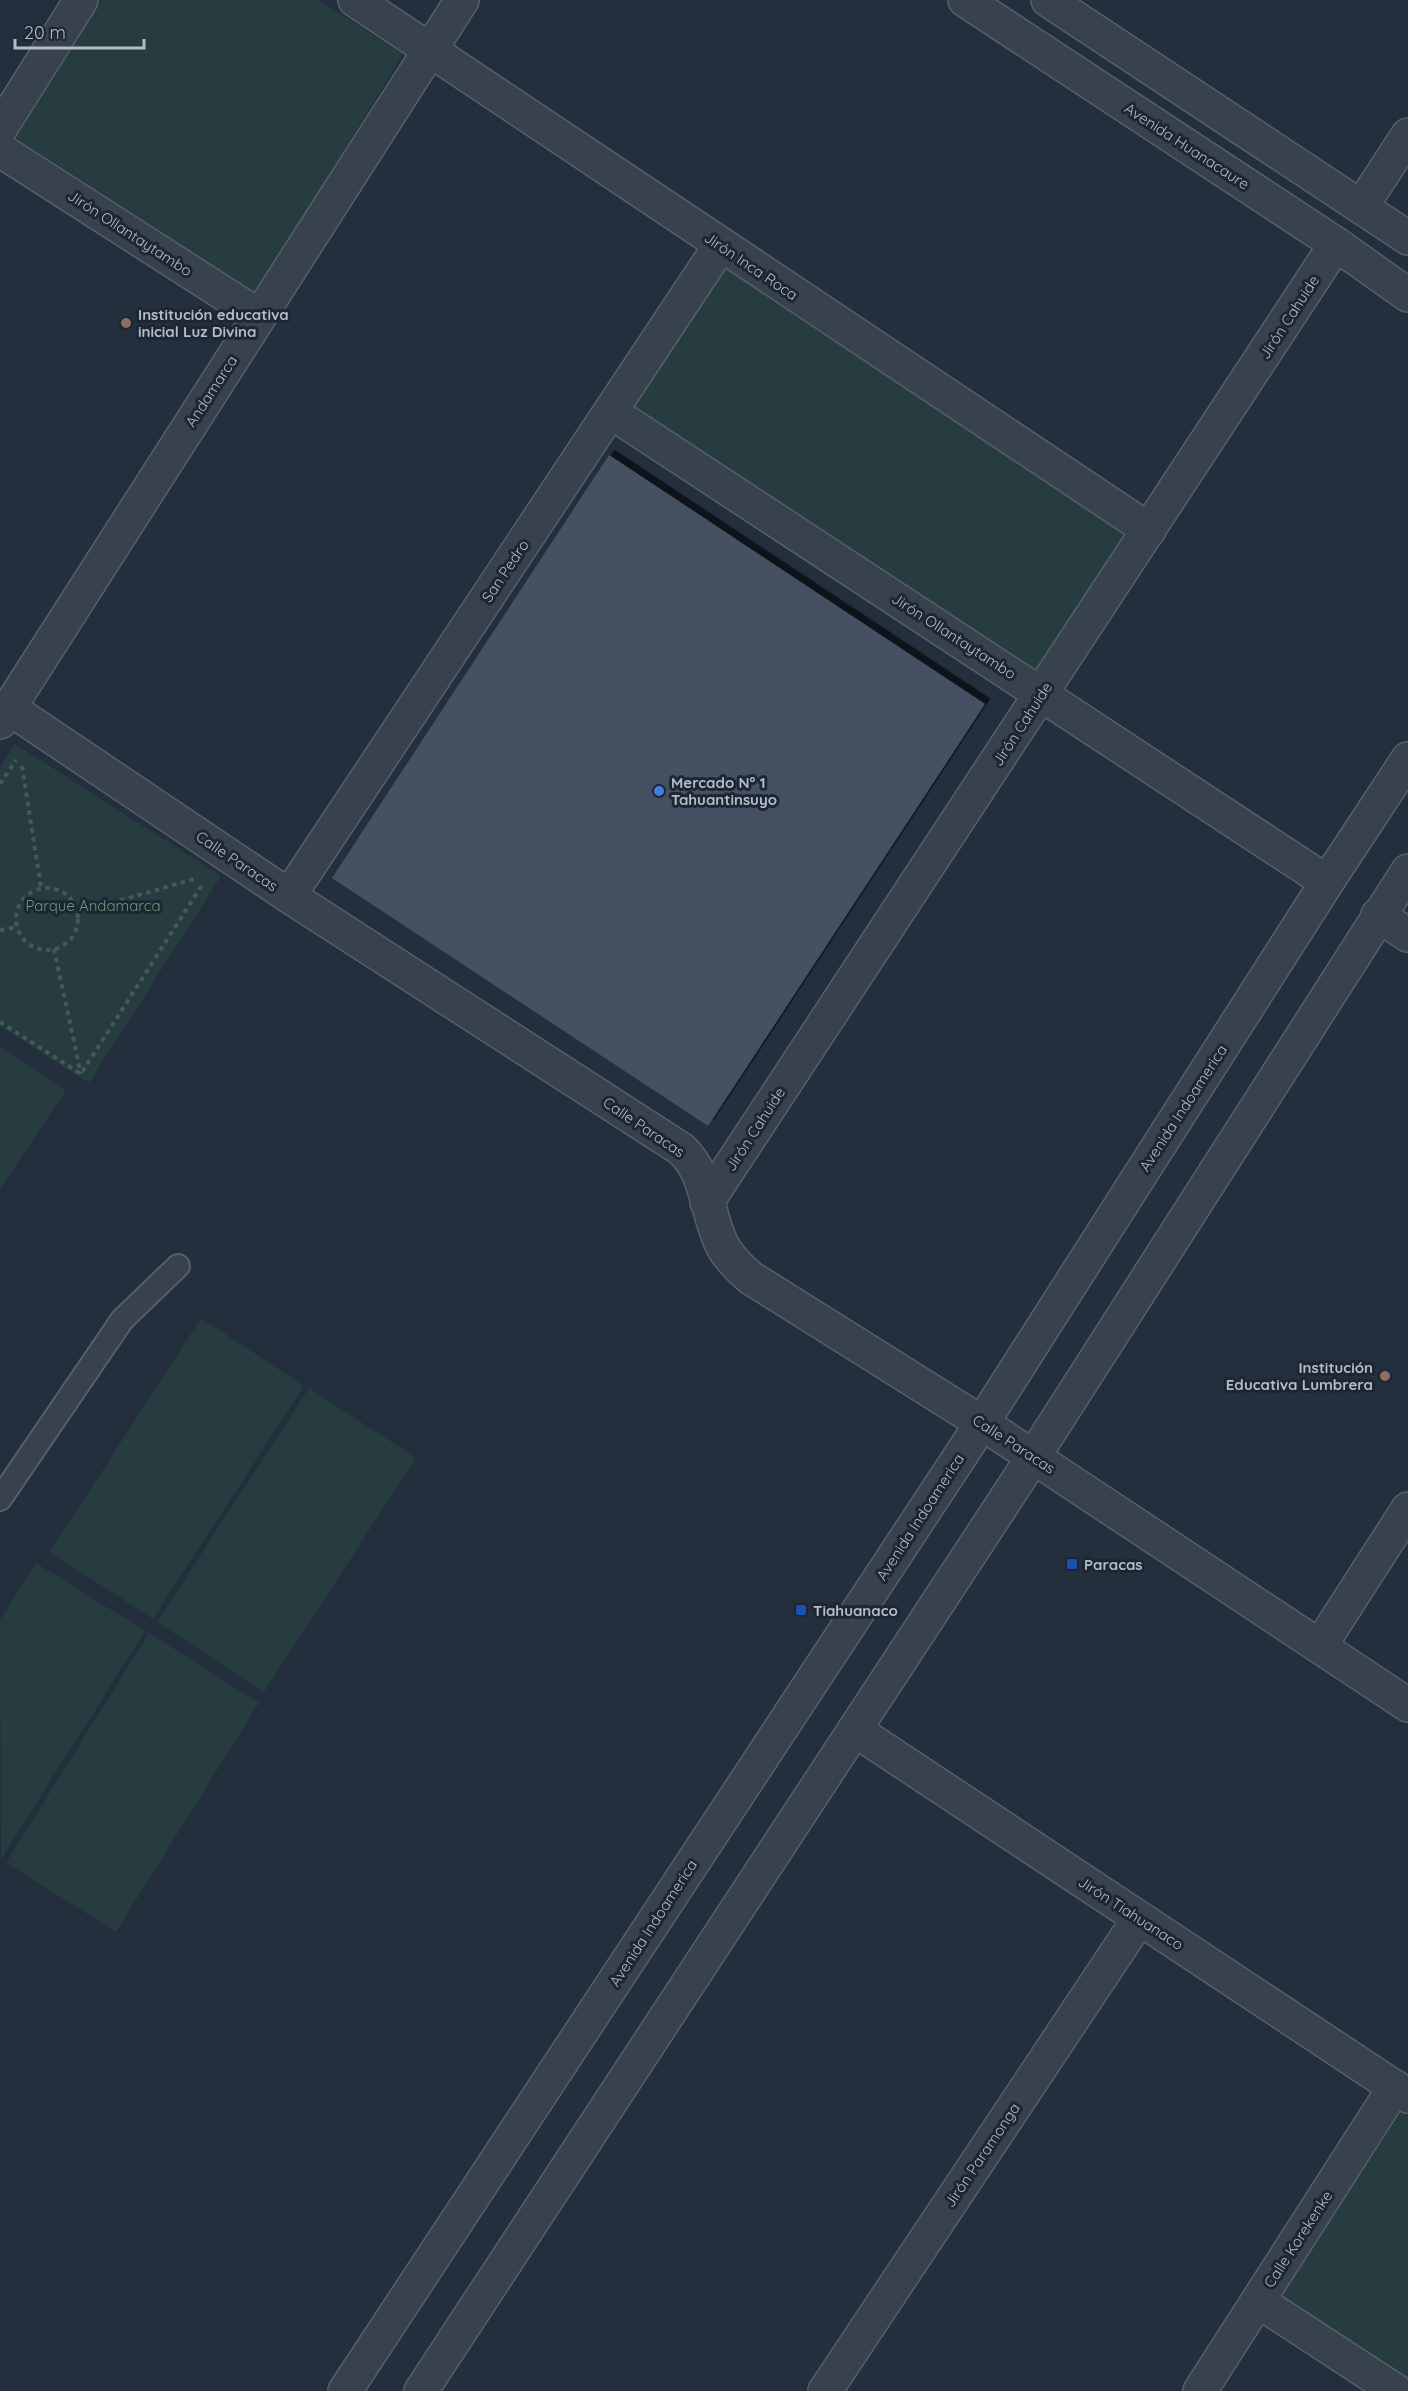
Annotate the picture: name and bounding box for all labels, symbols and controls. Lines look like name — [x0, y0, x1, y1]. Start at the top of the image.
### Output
scale bar — [15, 12, 144, 50]
text: 20 m — [24, 21, 66, 44]
street label: Avenida Huanacaure — [1121, 99, 1253, 193]
street label: Jirón Ollantaytambo — [64, 186, 196, 280]
street label: Jirón Inca Roca — [701, 228, 801, 304]
street label: Jirón Cahuide — [1255, 272, 1323, 362]
place label: Institución educativa inicial Luz Divina — [138, 305, 289, 341]
marker: Institución educativa inicial Luz Divina — [119, 316, 133, 330]
street label: Andamarca — [181, 352, 241, 430]
street label: San Pedro — [477, 536, 533, 606]
street label: Jirón Ollantaytambo — [888, 589, 1020, 683]
street label: Jirón Cahuide — [988, 679, 1056, 769]
place label: Mercado N° 1 Tahuantinsuyo — [671, 773, 777, 809]
marker: Mercado N° 1 Tahuantinsuyo — [652, 784, 666, 798]
street label: Calle Paracas — [192, 827, 282, 895]
park label: Parque Andamarca — [25, 896, 161, 915]
street label: Avenida Indoamerica — [1135, 1041, 1231, 1175]
street label: Jirón Cahuide — [721, 1084, 789, 1174]
street label: Calle Paracas — [599, 1093, 689, 1161]
place label: Institución Educativa Lumbrera — [1226, 1358, 1373, 1394]
marker: Institución Educativa Lumbrera — [1378, 1369, 1392, 1383]
street label: Calle Paracas — [969, 1410, 1059, 1478]
street label: Avenida Indoamerica — [872, 1450, 968, 1584]
place label: Paracas — [1084, 1555, 1143, 1574]
marker: Paracas — [1065, 1557, 1079, 1571]
place label: Tiahuanaco — [813, 1601, 898, 1620]
marker: Tiahuanaco — [794, 1603, 808, 1617]
street label: Avenida Indoamerica — [605, 1856, 701, 1990]
street label: Jirón Tiahuanaco — [1075, 1872, 1187, 1954]
street label: Jirón Paramonga — [940, 2099, 1024, 2211]
street label: Calle Korekenke — [1260, 2187, 1336, 2291]

